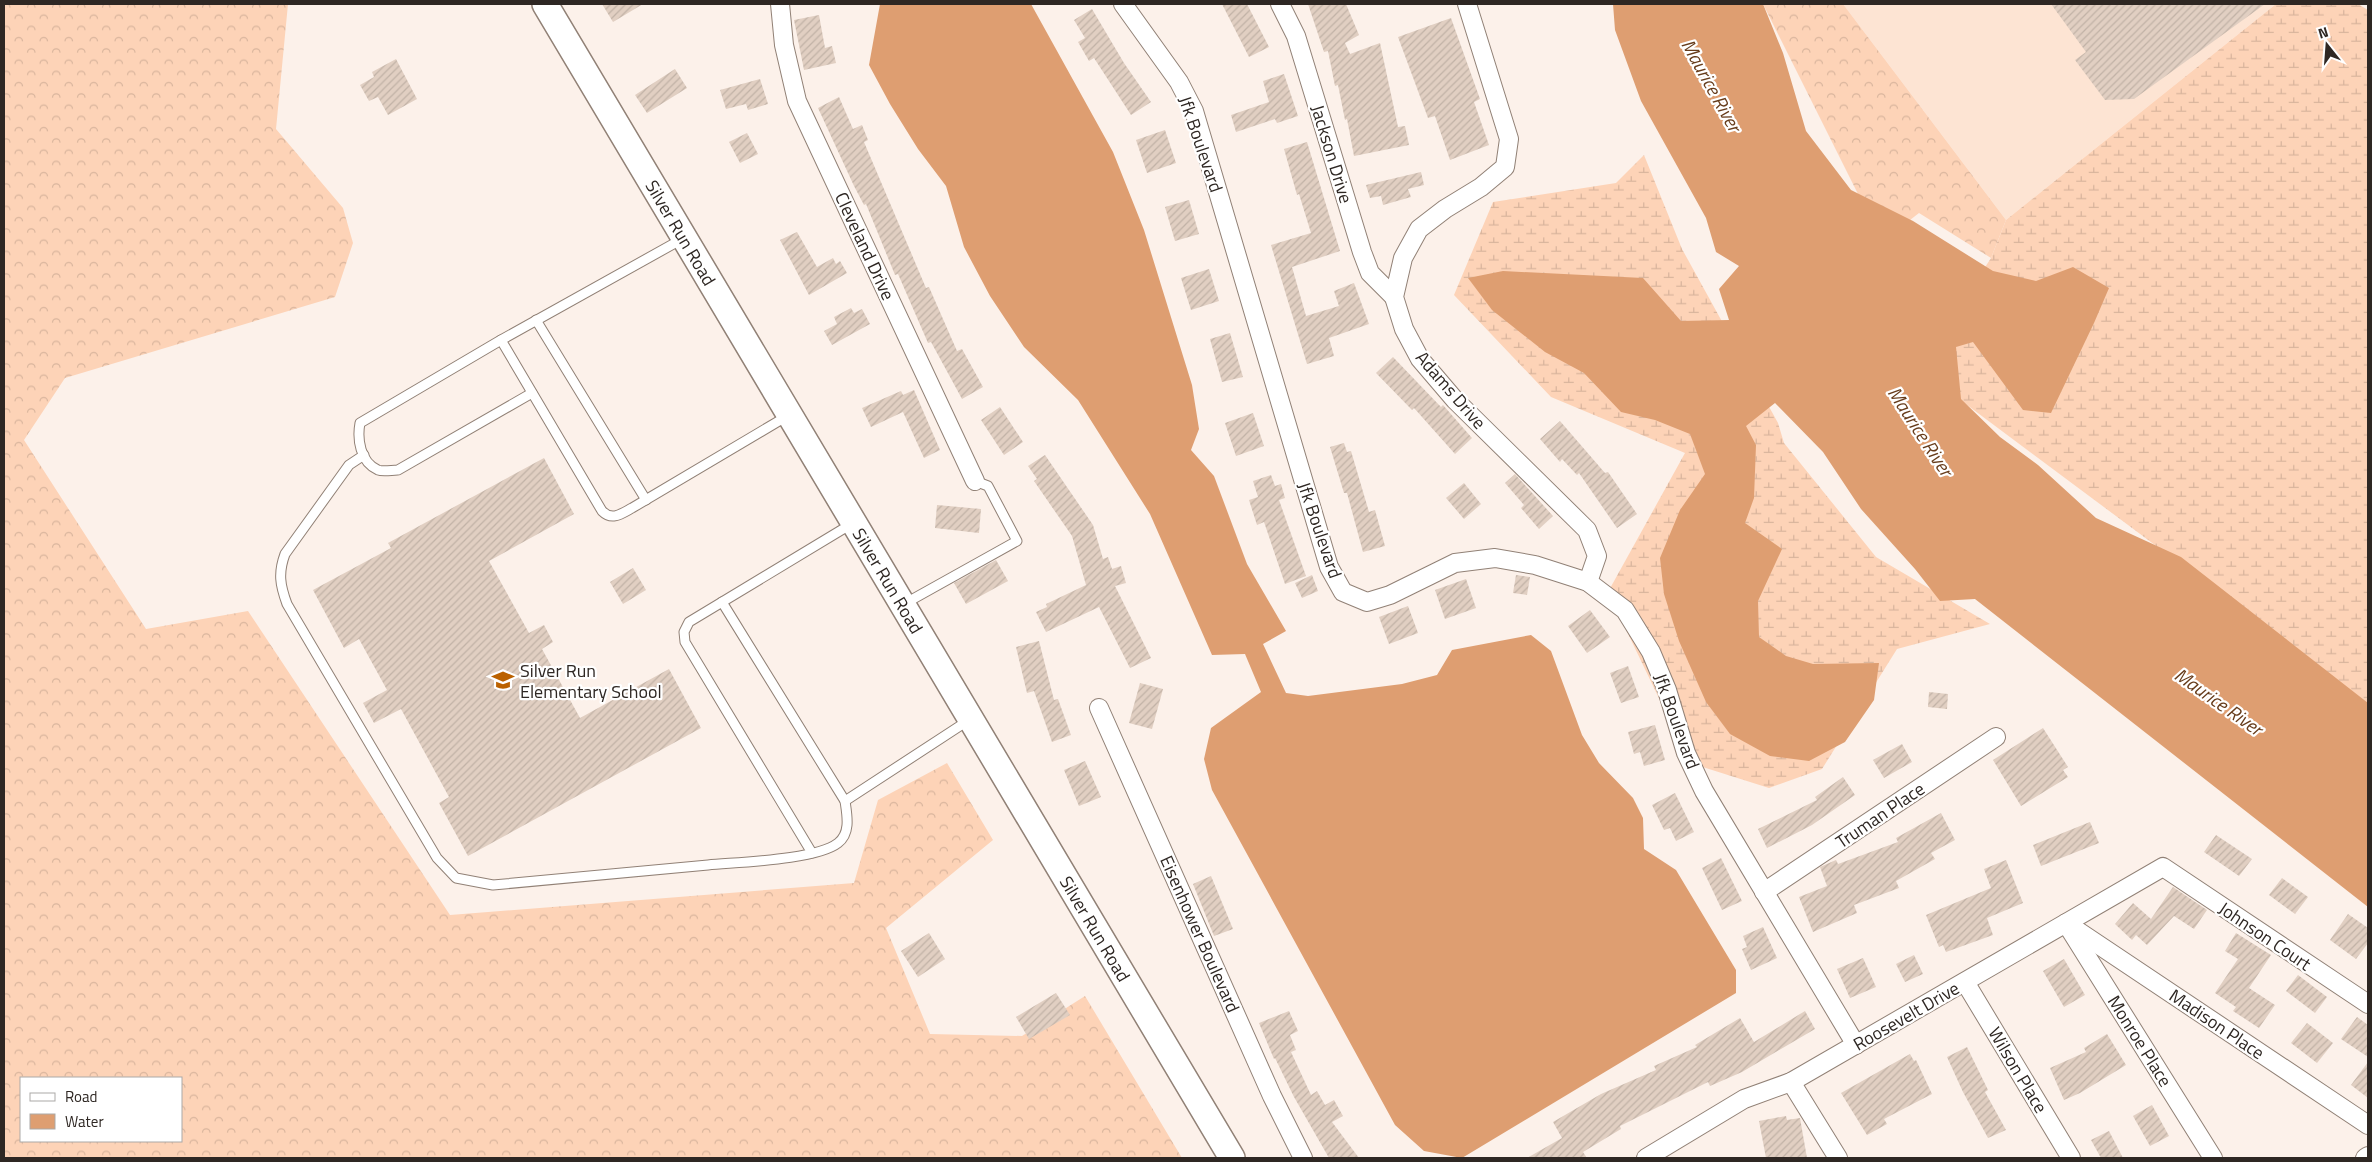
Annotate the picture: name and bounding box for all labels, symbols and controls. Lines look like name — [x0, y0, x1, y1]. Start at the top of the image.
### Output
north arrow — [2302, 20, 2352, 70]
text: N — [2315, 21, 2331, 44]
water label: Maurice River — [1675, 33, 1750, 138]
street label: Jfk Boulevard — [1172, 92, 1230, 196]
street label: Jackson Drive — [1304, 101, 1360, 207]
street label: Silver Run Road — [639, 175, 723, 291]
street label: Cleveland Drive — [828, 188, 902, 304]
street label: Adams Drive — [1409, 345, 1493, 435]
water label: Maurice River — [1881, 380, 1962, 483]
street label: Jfk Boulevard — [1291, 478, 1349, 582]
street label: Silver Run Road — [846, 523, 930, 639]
place label: Silver Run Elementary School — [520, 657, 662, 705]
water label: Maurice River — [2169, 660, 2271, 743]
school or university icon: Silver Run Elementary School — [490, 667, 516, 693]
street label: Jfk Boulevard — [1647, 669, 1707, 773]
street label: Truman Place — [1830, 775, 1930, 855]
street label: Eisenhower Boulevard — [1153, 851, 1247, 1017]
street label: Silver Run Road — [1053, 871, 1137, 987]
street label: Johnson Court — [2213, 895, 2317, 977]
street label: Roosevelt Drive — [1848, 975, 1964, 1057]
street label: Madison Place — [2164, 982, 2270, 1066]
street label: Monroe Place — [2101, 990, 2179, 1092]
street label: Wilson Place — [1982, 1022, 2054, 1118]
legend — [20, 1077, 182, 1142]
text: Road — [65, 1085, 97, 1108]
text: Water — [65, 1110, 104, 1133]

